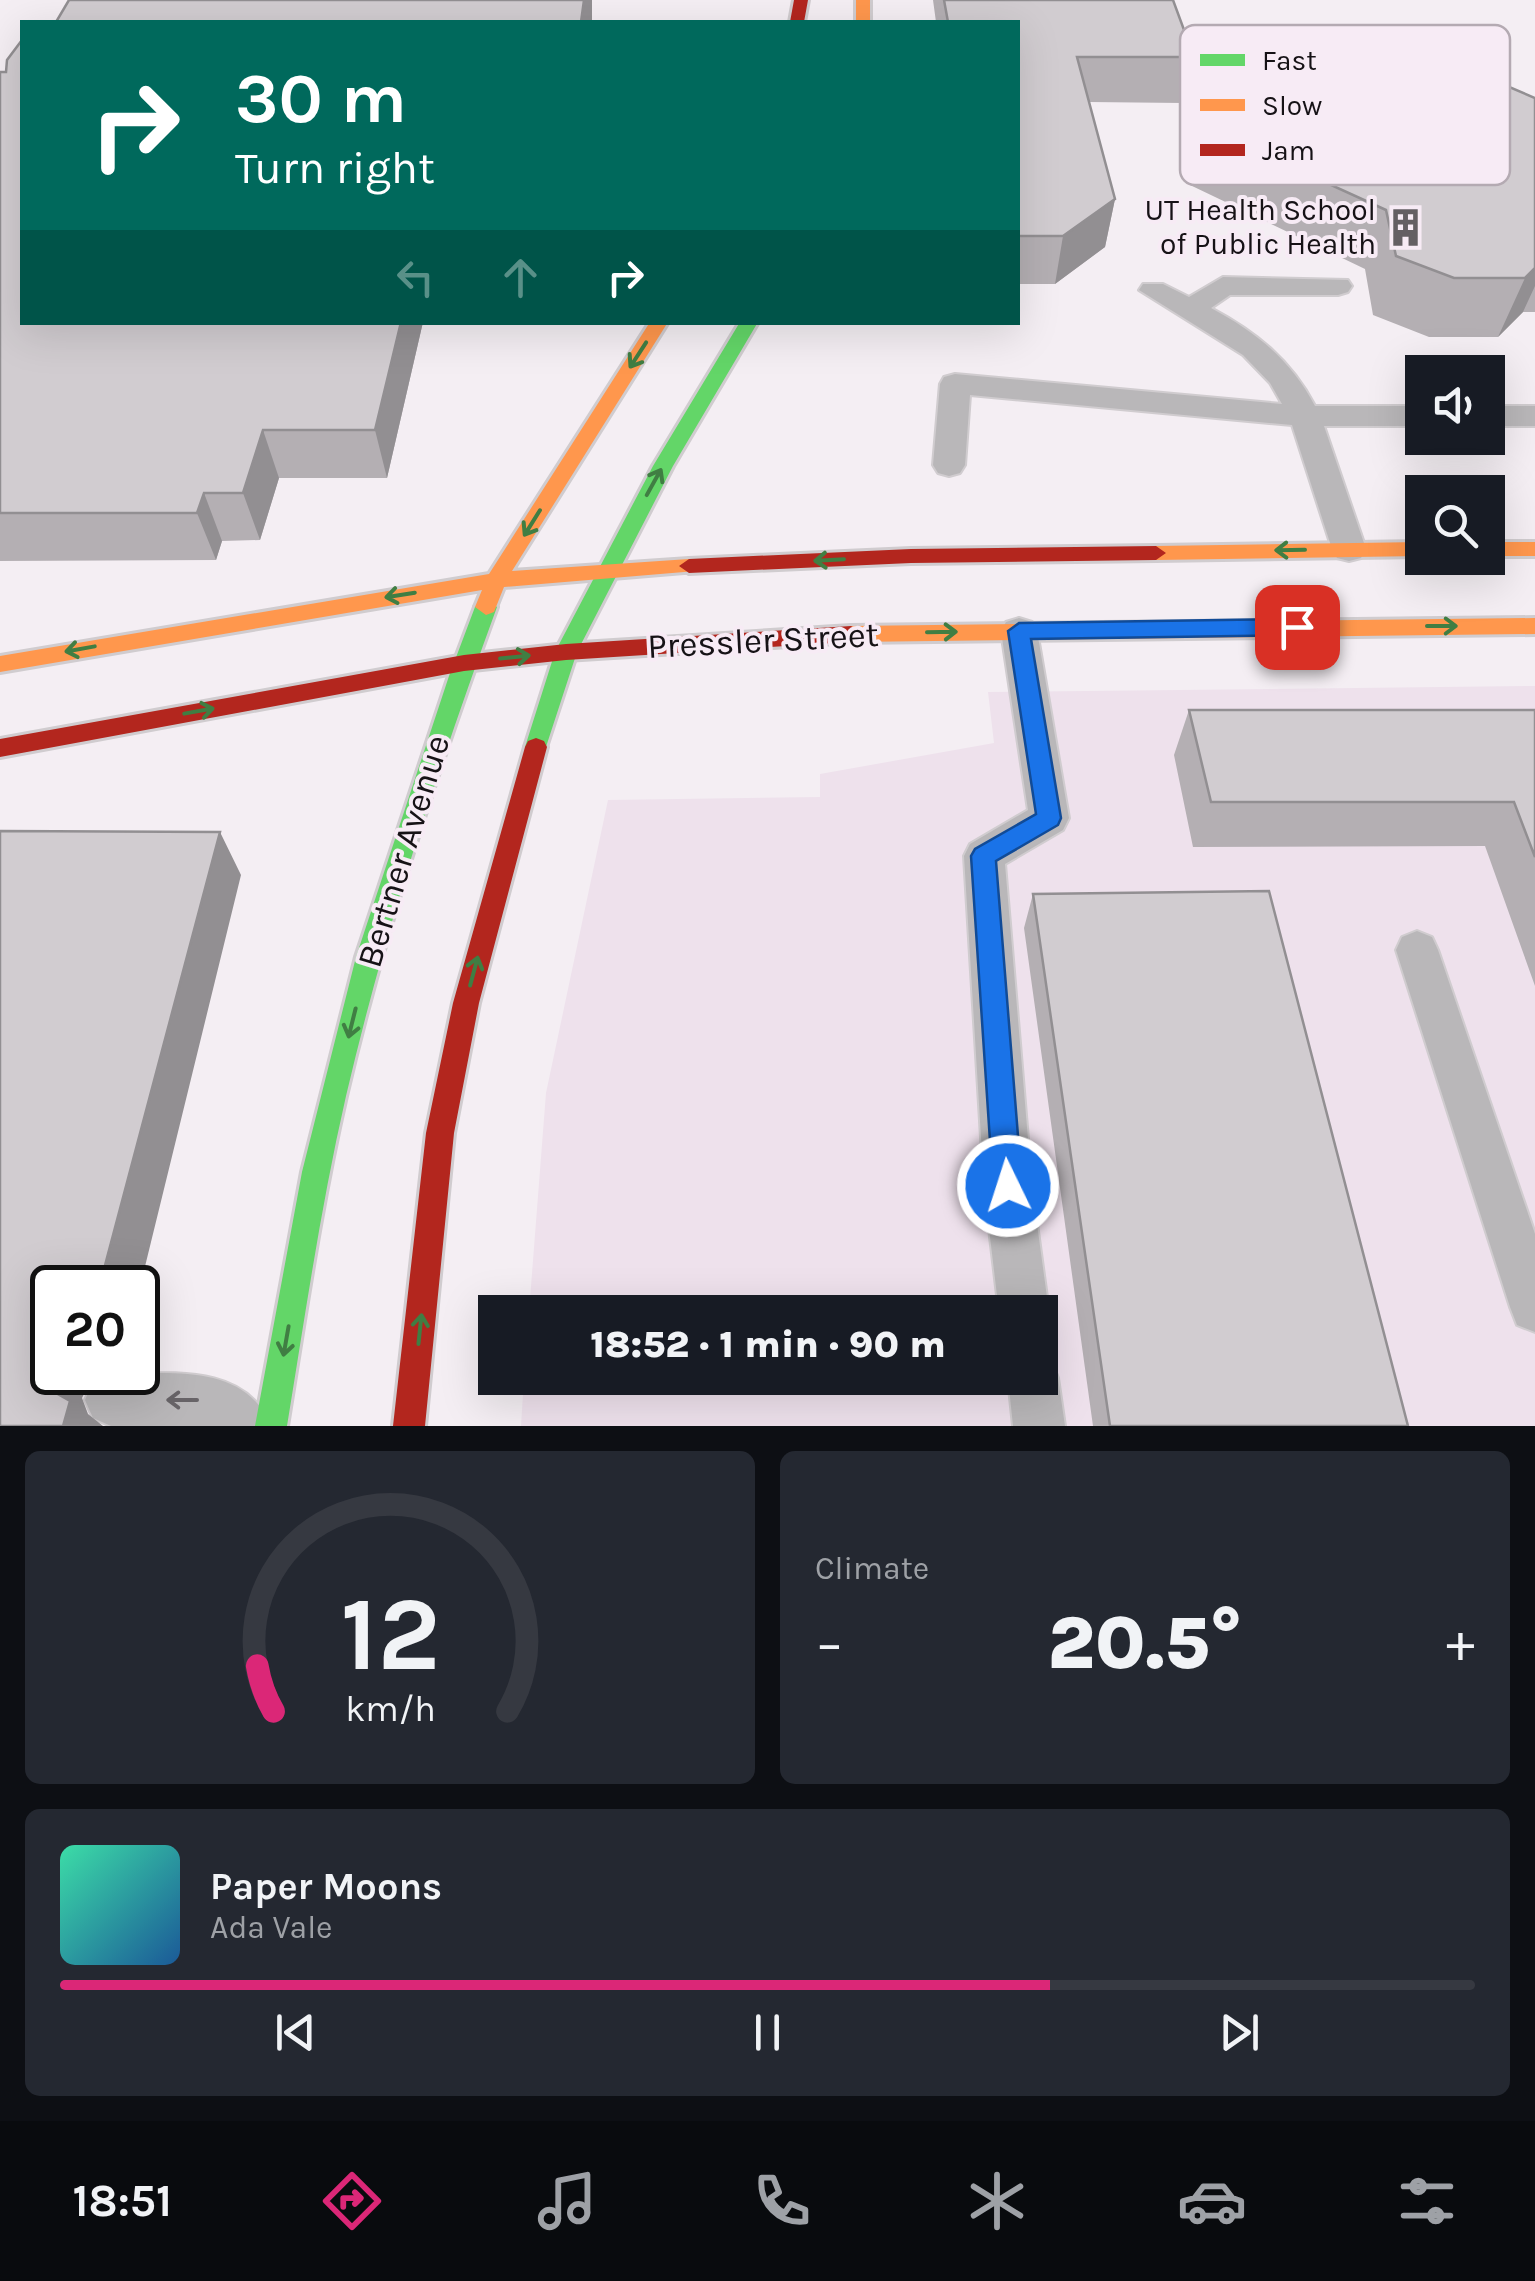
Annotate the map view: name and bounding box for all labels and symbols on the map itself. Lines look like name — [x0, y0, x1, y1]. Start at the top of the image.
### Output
legend — [1180, 25, 1510, 185]
text: Fast — [1262, 44, 1317, 77]
text: Slow — [1262, 89, 1322, 122]
text: Jam — [1262, 134, 1315, 167]
place label: UT Health School of Public Health — [1144, 192, 1376, 262]
building icon: UT Health School of Public Health — [1385, 206, 1427, 248]
one-way arrow — [628, 340, 649, 369]
one-way arrow — [644, 468, 664, 498]
one-way arrow — [522, 508, 542, 537]
one-way arrow — [1275, 541, 1307, 560]
one-way arrow — [813, 551, 845, 570]
pin — [1255, 585, 1340, 670]
one-way arrow — [384, 586, 417, 605]
street label: Pressler Street — [646, 614, 880, 667]
one-way arrow — [1426, 616, 1458, 636]
one-way arrow — [926, 622, 958, 642]
one-way arrow — [64, 640, 97, 659]
one-way arrow — [498, 648, 530, 667]
one-way arrow — [182, 701, 215, 720]
street label: Bertner Avenue — [349, 730, 458, 972]
one-way arrow — [466, 956, 485, 987]
one-way arrow — [342, 1006, 360, 1038]
position arrow — [956, 1134, 1060, 1238]
speed limit sign: 20 — [30, 1265, 160, 1395]
one-way arrow — [410, 1313, 429, 1346]
one-way arrow — [276, 1325, 295, 1357]
one-way arrow — [167, 1390, 200, 1410]

